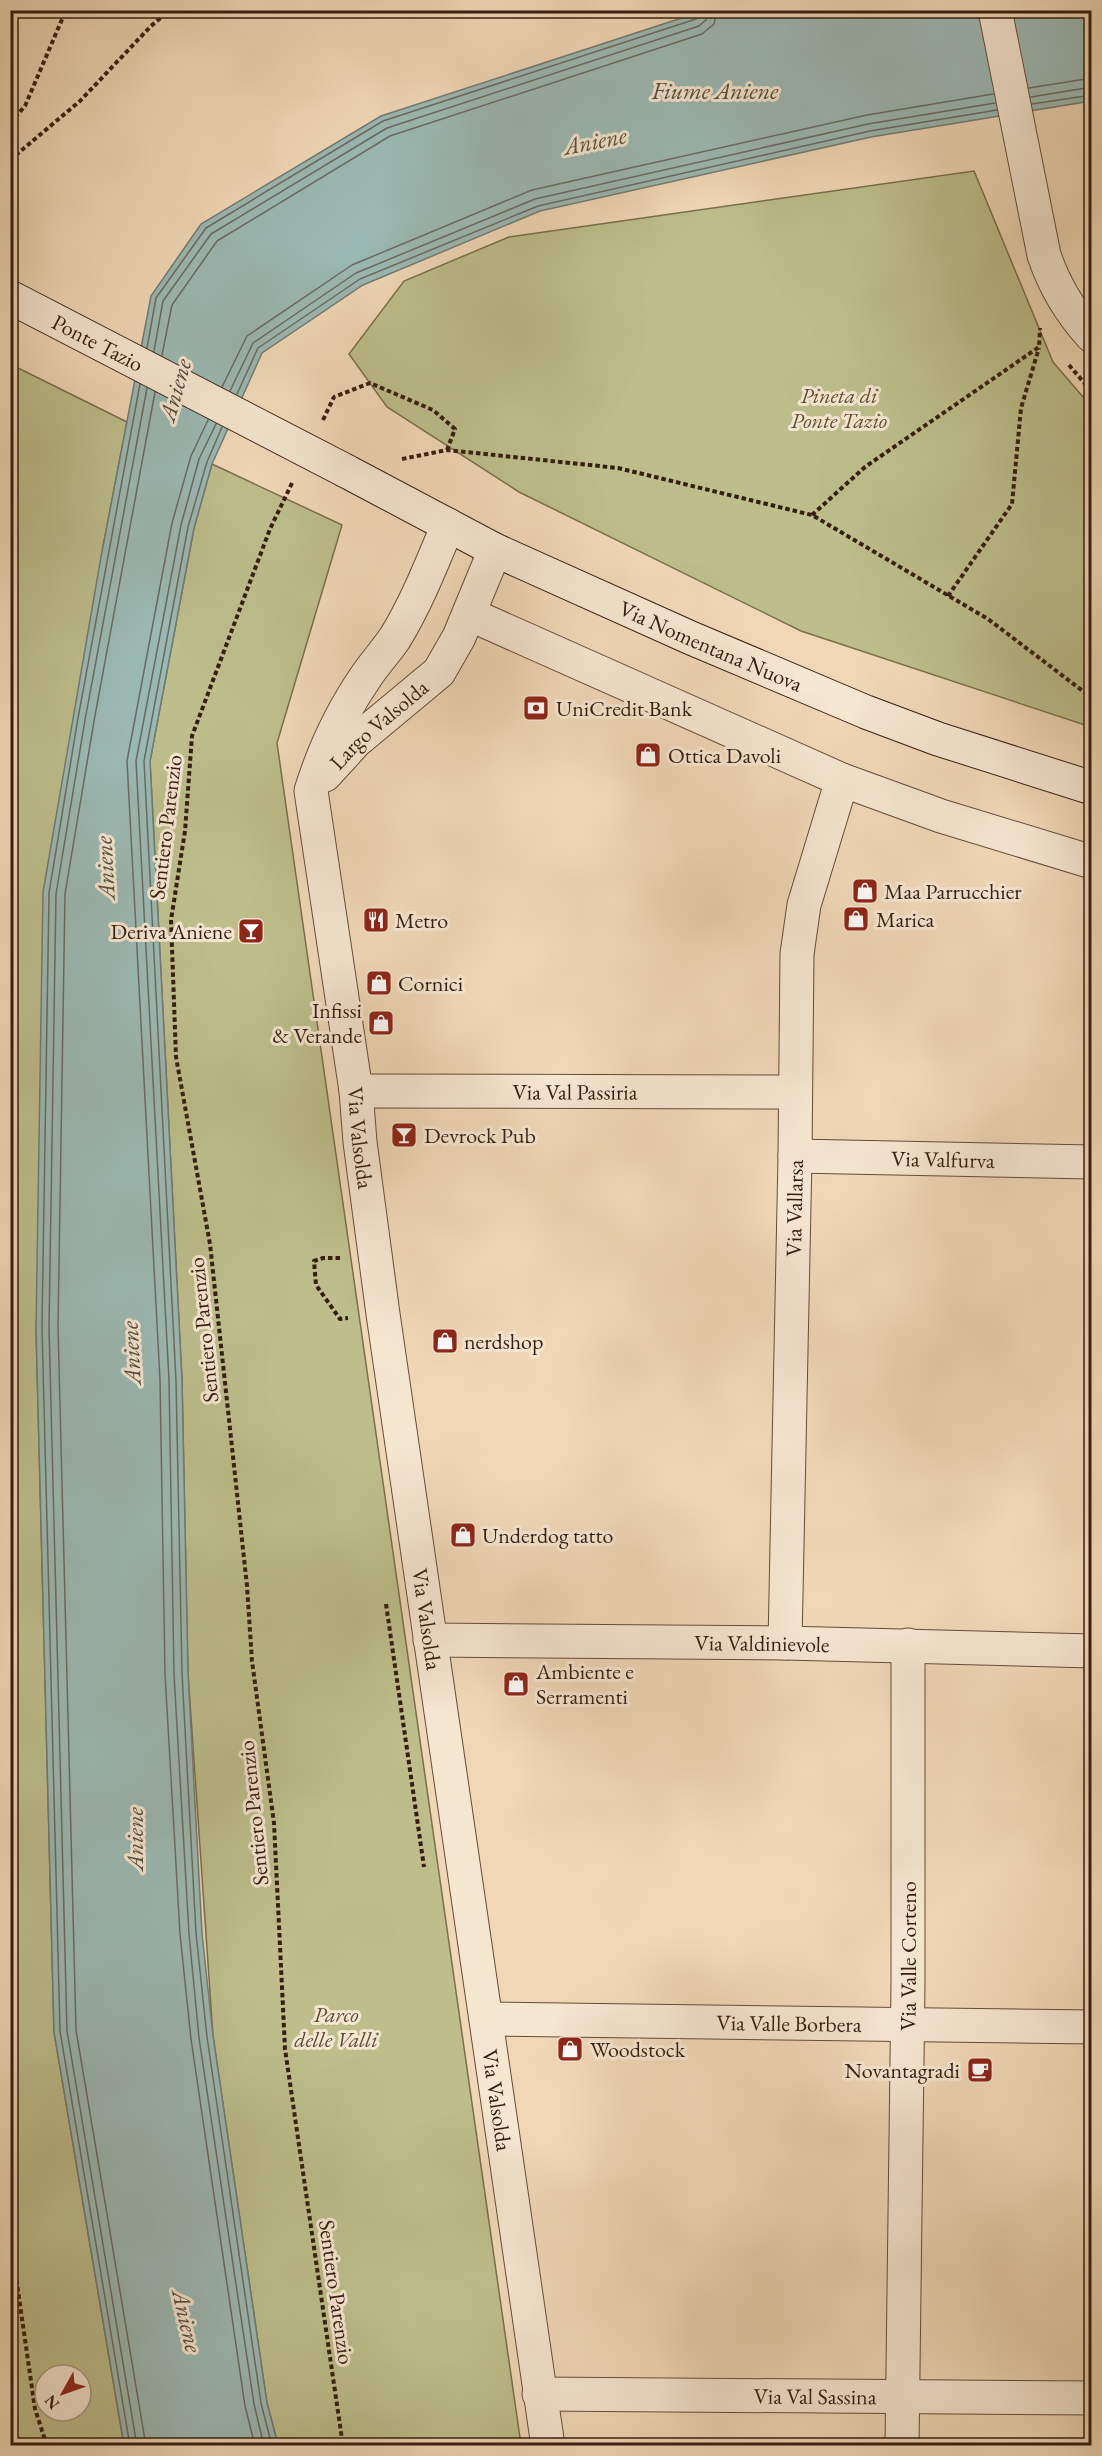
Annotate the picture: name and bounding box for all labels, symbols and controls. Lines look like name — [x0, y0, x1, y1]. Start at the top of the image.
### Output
water label: Fiume Aniene — [651, 75, 779, 106]
water label: Aniene — [559, 119, 630, 162]
street label: Ponte Tazio — [47, 307, 148, 379]
water label: Aniene — [150, 354, 198, 427]
park label: Pineta di Ponte Tazio — [791, 381, 887, 435]
street label: Via Nomentana Nuova — [615, 594, 807, 699]
street label: Largo Valsolda — [323, 673, 435, 776]
bank icon: UniCredit Bank — [521, 693, 551, 723]
place label: UniCredit Bank — [556, 694, 693, 723]
shop icon: Ottica Davoli — [633, 740, 663, 770]
place label: Ottica Davoli — [668, 741, 781, 770]
street label: Sentiero Parenzio — [142, 753, 189, 901]
water label: Aniene — [87, 835, 122, 903]
shop icon: Maa Parrucchier — [850, 876, 880, 906]
place label: Maa Parrucchier — [884, 877, 1022, 906]
shop icon: Marica — [841, 904, 871, 934]
restaurant icon: Metro — [361, 905, 391, 935]
place label: Marica — [876, 905, 935, 934]
place label: Metro — [395, 906, 448, 935]
bar icon: Deriva Aniene — [236, 916, 266, 946]
place label: Deriva Aniene — [111, 917, 232, 946]
shop icon: Cornici — [364, 968, 394, 998]
place label: Cornici — [398, 969, 463, 998]
place label: Infissi & Verande — [272, 996, 362, 1050]
shop icon: Infissi & Verande — [366, 1008, 396, 1038]
street label: Via Val Passiria — [512, 1077, 638, 1107]
street label: Via Valsolda — [341, 1086, 380, 1191]
bar icon: Devrock Pub — [389, 1120, 419, 1150]
place label: Devrock Pub — [424, 1121, 536, 1150]
street label: Via Valfurva — [891, 1144, 995, 1175]
street label: Via Vallarsa — [779, 1159, 810, 1257]
street label: Sentiero Parenzio — [181, 1256, 226, 1404]
water label: Aniene — [113, 1320, 148, 1388]
shop icon: nerdshop — [430, 1326, 460, 1356]
place label: nerdshop — [464, 1327, 543, 1356]
shop icon: Underdog tatto — [448, 1520, 478, 1550]
place label: Underdog tatto — [482, 1521, 613, 1550]
street label: Via Valsolda — [405, 1566, 449, 1672]
street label: Via Valdinievole — [694, 1628, 830, 1659]
place label: Ambiente e Serramenti — [535, 1657, 634, 1711]
shop icon: Ambiente e Serramenti — [501, 1669, 531, 1699]
street label: Sentiero Parenzio — [231, 1739, 276, 1887]
water label: Aniene — [119, 1806, 150, 1873]
street label: Via Valle Corteno — [893, 1881, 923, 2031]
park label: Parco delle Valli — [294, 2000, 379, 2054]
street label: Via Valle Borbera — [716, 2008, 862, 2039]
shop icon: Woodstock — [555, 2034, 585, 2064]
place label: Woodstock — [590, 2035, 686, 2064]
street label: Via Valsolda — [475, 2047, 519, 2153]
cafe icon: Novantagradi — [965, 2055, 995, 2085]
place label: Novantagradi — [844, 2056, 960, 2085]
street label: Sentiero Parenzio — [312, 2218, 361, 2366]
water label: Aniene — [165, 2284, 210, 2356]
north arrow — [33, 2363, 93, 2423]
street label: Via Val Sassina — [753, 2382, 877, 2411]
text: N — [40, 2391, 64, 2414]

